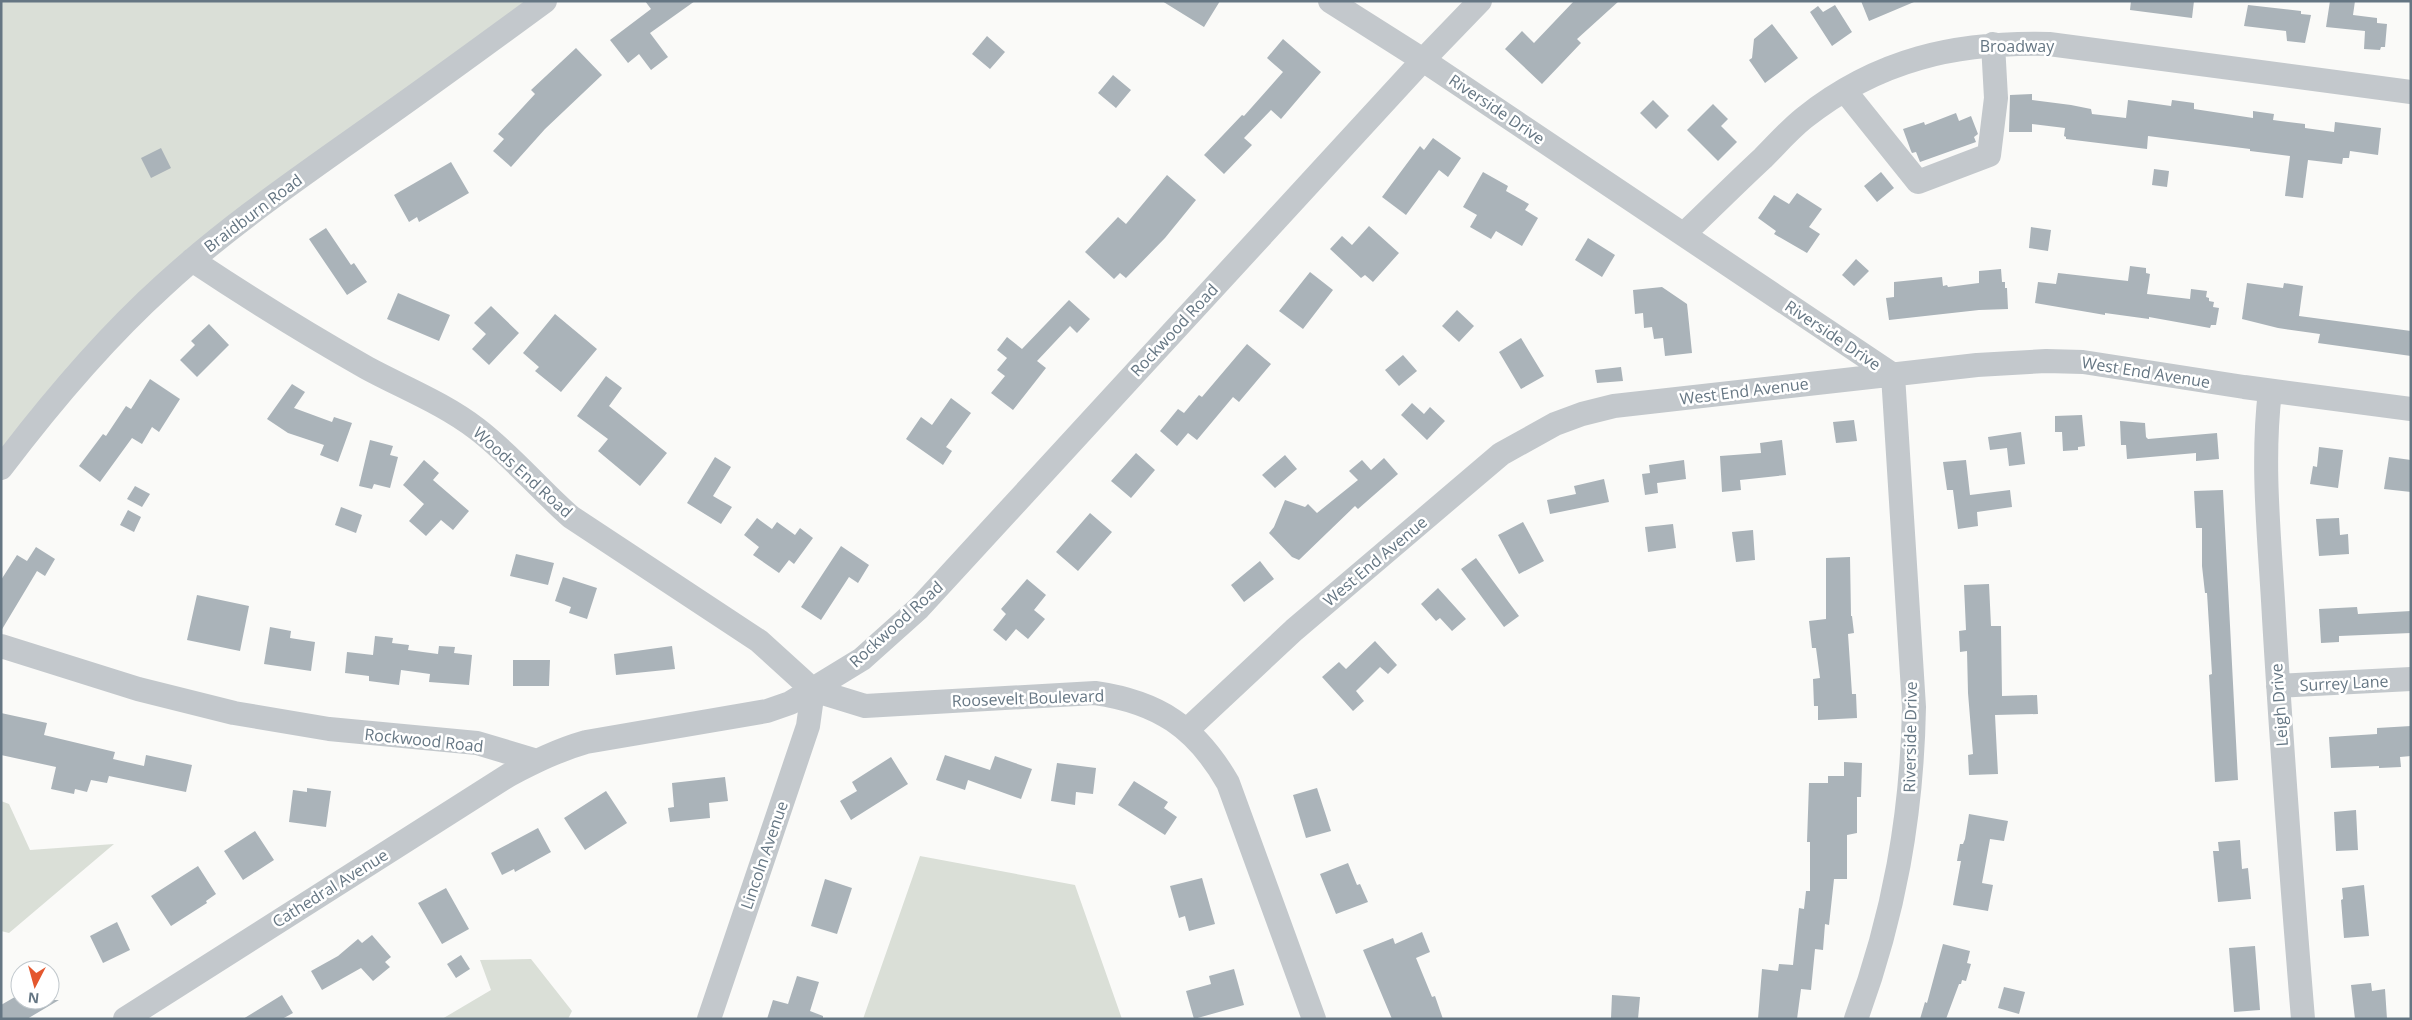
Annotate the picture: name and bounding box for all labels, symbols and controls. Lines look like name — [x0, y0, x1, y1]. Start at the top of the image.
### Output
street label: Broadway — [1980, 35, 2055, 57]
street label: Riverside Drive — [1445, 69, 1549, 149]
street label: Braidburn Road — [199, 169, 307, 257]
street label: Rockwood Road — [1125, 279, 1223, 381]
street label: Riverside Drive — [1781, 295, 1885, 375]
street label: West End Avenue — [2080, 351, 2212, 393]
street label: West End Avenue — [1678, 372, 1810, 410]
street label: Woods End Road — [469, 422, 577, 522]
street label: West End Avenue — [1318, 511, 1432, 611]
street label: Rockwood Road — [844, 576, 948, 672]
street label: Leigh Drive — [2265, 663, 2293, 747]
street label: Surrey Lane — [2299, 670, 2389, 696]
street label: Riverside Drive — [1898, 681, 1922, 793]
street label: Roosevelt Boulevard — [951, 684, 1105, 712]
street label: Rockwood Road — [364, 723, 484, 757]
street label: Lincoln Avenue — [735, 798, 793, 912]
street label: Cathedral Avenue — [268, 844, 392, 932]
north arrow — [10, 960, 60, 1010]
text: N — [27, 988, 40, 1008]

